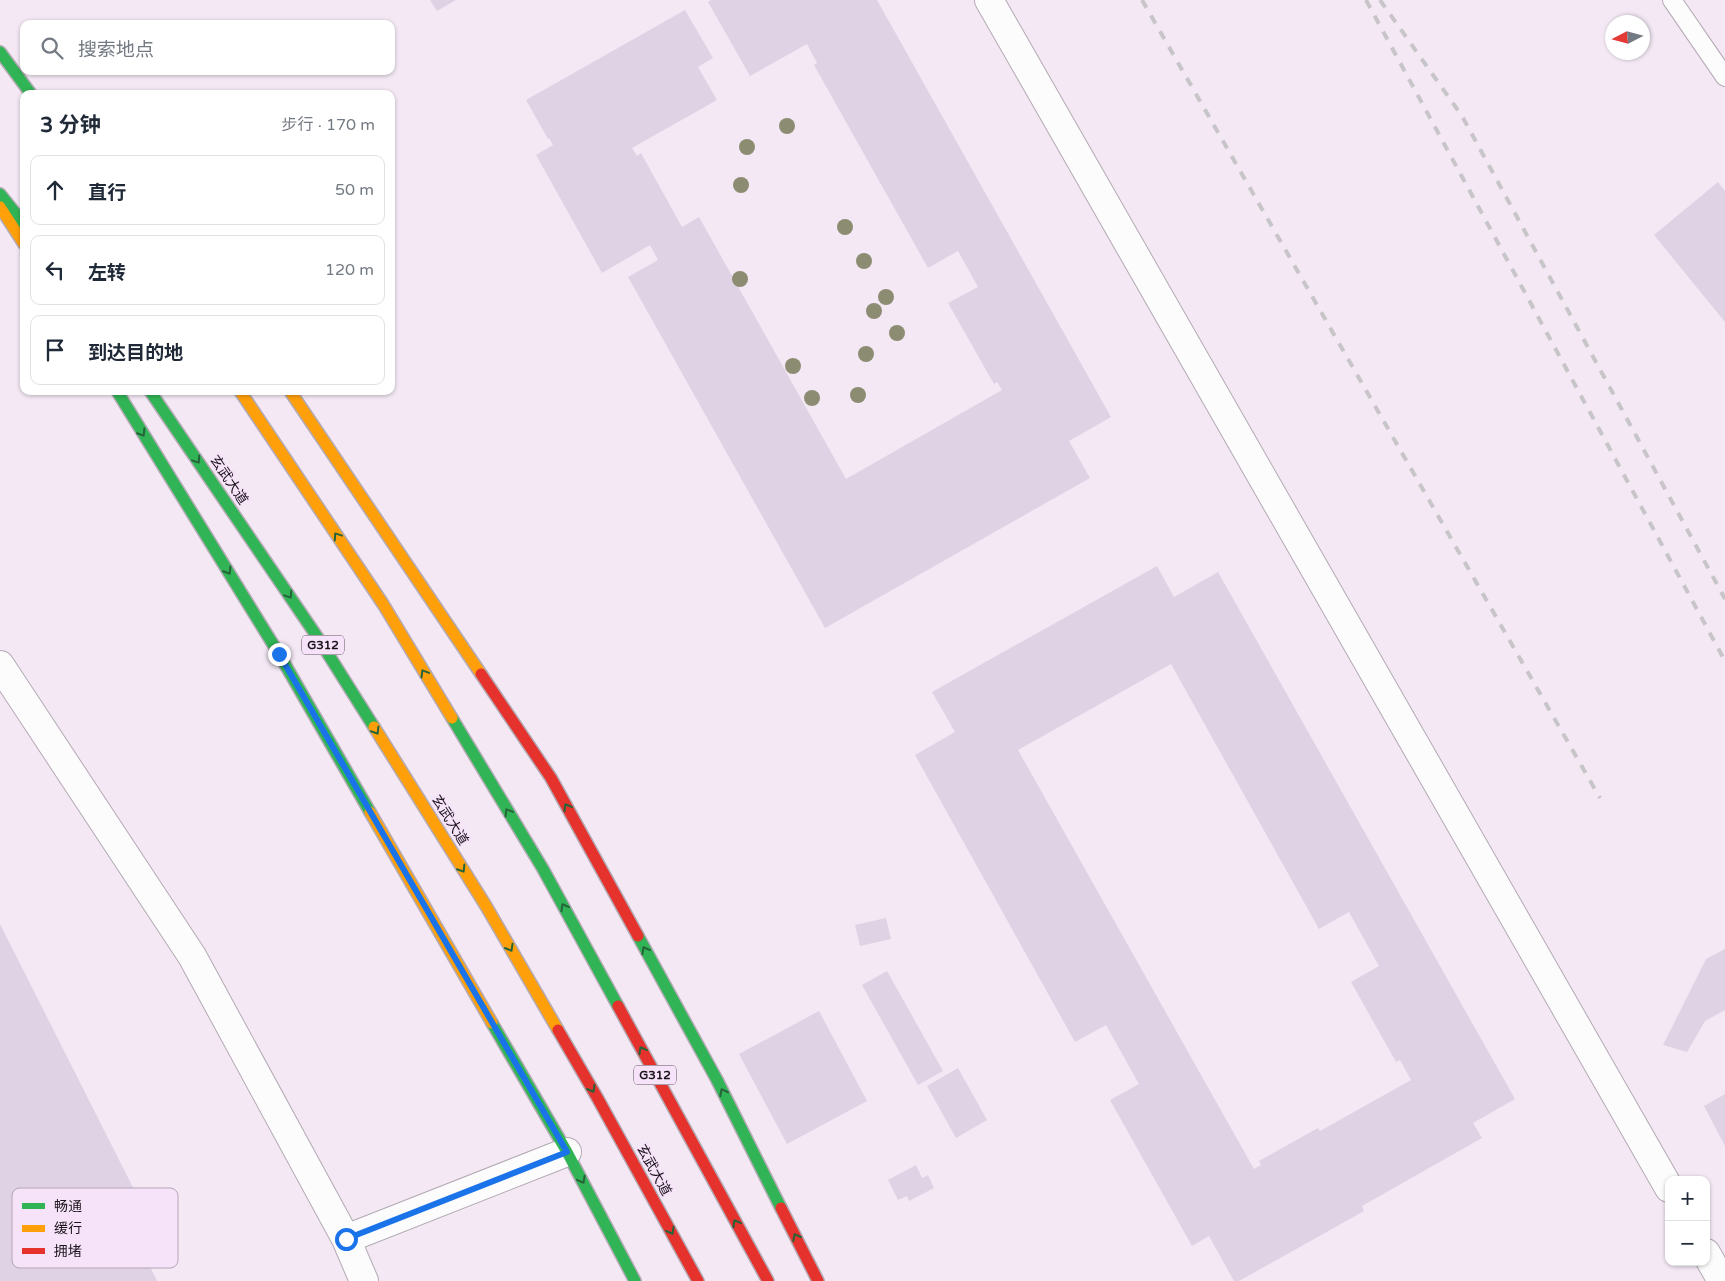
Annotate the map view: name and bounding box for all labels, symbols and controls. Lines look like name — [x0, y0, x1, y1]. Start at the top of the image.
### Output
north arrow — [1605, 15, 1650, 60]
search box — [20, 20, 395, 75]
icon: search — [38, 34, 66, 62]
text: 搜索地点 — [78, 39, 154, 61]
text: 3 分钟 — [40, 113, 101, 138]
text: 步行 · 170 m — [282, 115, 375, 135]
icon: ahead — [41, 176, 69, 204]
text: 50 m — [335, 180, 374, 200]
text: 直行 — [88, 182, 126, 204]
icon: left — [41, 256, 69, 284]
text: 120 m — [325, 260, 374, 280]
text: 左转 — [88, 262, 126, 284]
icon: arrive — [41, 336, 69, 364]
text: 到达目的地 — [88, 342, 183, 364]
one-way arrow — [136, 427, 146, 436]
street label: 玄武大道 — [206, 452, 252, 508]
one-way arrow — [191, 455, 200, 464]
one-way arrow — [334, 532, 343, 542]
one-way arrow — [221, 565, 231, 574]
one-way arrow — [283, 589, 292, 598]
road number: G312 — [302, 636, 344, 654]
route end — [268, 643, 291, 666]
one-way arrow — [421, 669, 431, 678]
one-way arrow — [370, 726, 380, 735]
street label: 玄武大道 — [428, 792, 472, 848]
one-way arrow — [563, 803, 573, 812]
one-way arrow — [505, 808, 515, 817]
one-way arrow — [456, 864, 466, 873]
one-way arrow — [560, 903, 570, 912]
one-way arrow — [504, 943, 514, 952]
one-way arrow — [641, 946, 651, 955]
one-way arrow — [638, 1046, 648, 1055]
road number: G312 — [634, 1066, 676, 1084]
one-way arrow — [586, 1083, 596, 1092]
one-way arrow — [719, 1088, 729, 1097]
street label: 玄武大道 — [633, 1141, 675, 1199]
one-way arrow — [576, 1175, 586, 1184]
map controls — [1665, 1176, 1710, 1266]
button: + — [1665, 1176, 1710, 1221]
legend — [12, 1188, 178, 1268]
text: 畅通 — [54, 1198, 82, 1215]
one-way arrow — [733, 1219, 743, 1228]
text: 缓行 — [54, 1220, 82, 1237]
button: − — [1665, 1221, 1710, 1266]
one-way arrow — [664, 1226, 674, 1235]
route start — [335, 1228, 358, 1251]
one-way arrow — [792, 1234, 802, 1243]
text: 拥堵 — [54, 1243, 82, 1260]

